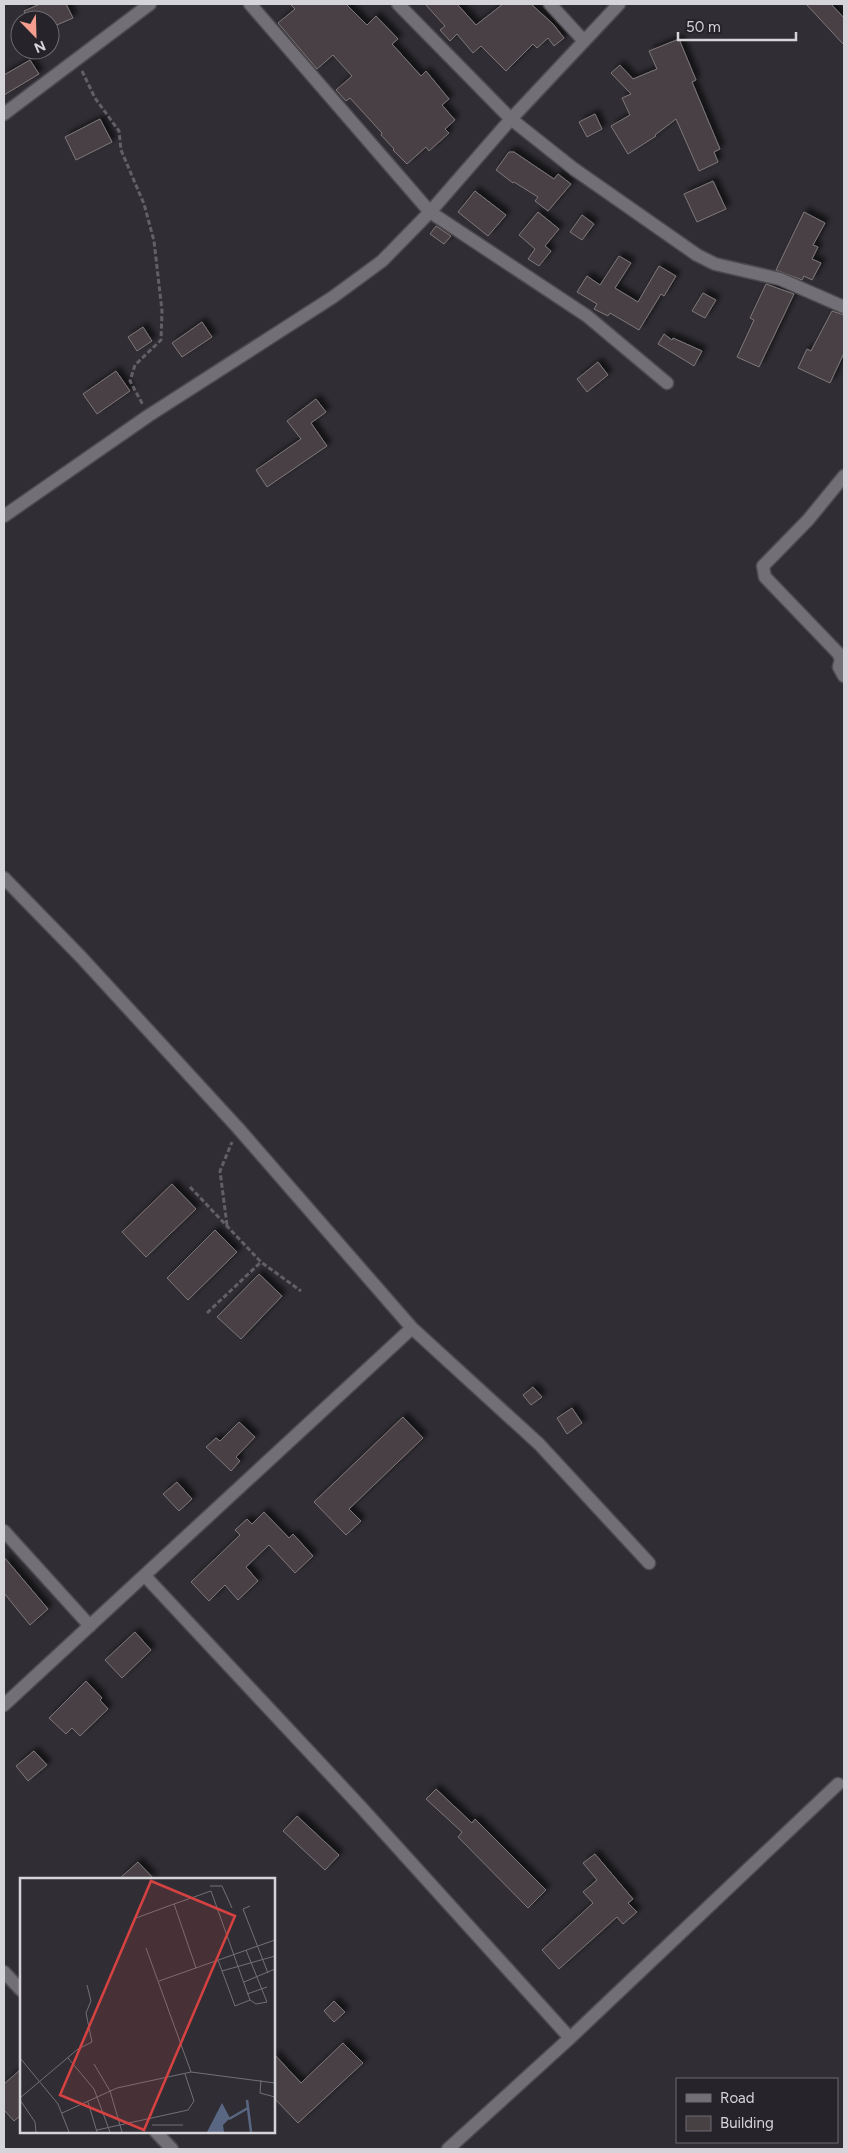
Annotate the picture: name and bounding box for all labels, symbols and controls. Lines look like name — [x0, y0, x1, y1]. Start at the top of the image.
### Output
north arrow — [10, 10, 60, 60]
scale bar — [678, 10, 796, 42]
text: 50 m — [686, 18, 721, 36]
text: N — [32, 37, 48, 56]
inset map — [20, 1878, 275, 2133]
legend — [676, 2078, 838, 2143]
text: Road — [720, 2089, 755, 2107]
text: Building — [720, 2114, 774, 2132]

